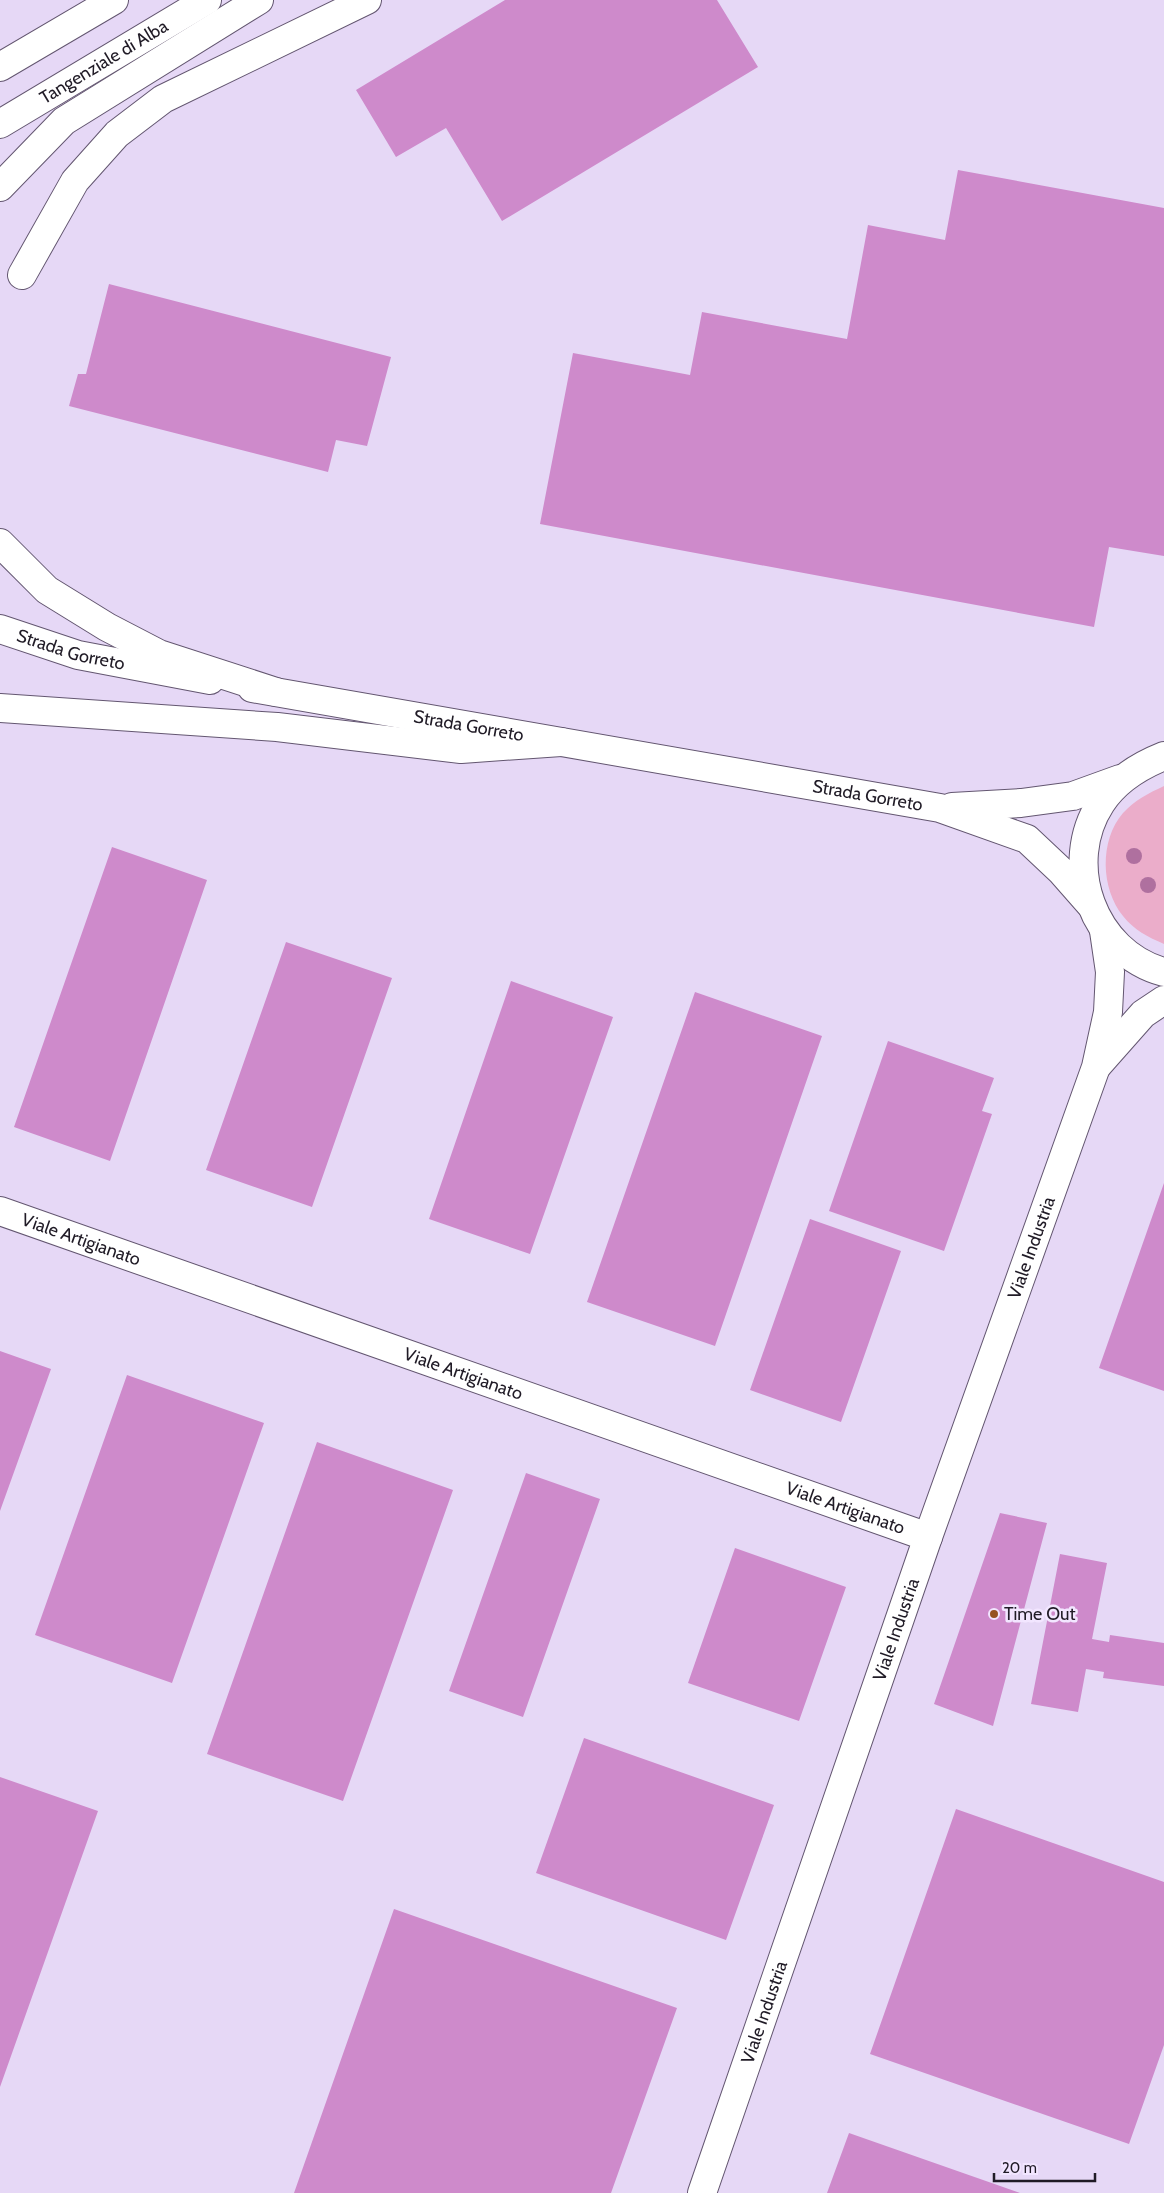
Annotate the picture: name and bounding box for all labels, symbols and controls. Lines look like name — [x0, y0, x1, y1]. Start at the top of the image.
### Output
street label: Tangenziale di Alba — [36, 15, 172, 109]
street label: Strada Gorreto — [14, 624, 127, 675]
street label: Strada Gorreto — [412, 705, 526, 746]
street label: Strada Gorreto — [811, 775, 925, 816]
street label: Viale Industria — [1003, 1193, 1060, 1302]
street label: Viale Artigianato — [19, 1208, 144, 1271]
street label: Viale Artigianato — [401, 1343, 526, 1405]
street label: Viale Artigianato — [783, 1477, 908, 1539]
street label: Viale Industria — [868, 1575, 924, 1684]
place label: Time Out — [1004, 1603, 1076, 1625]
marker: Time Out — [988, 1608, 1000, 1620]
street label: Viale Industria — [736, 1958, 792, 2067]
scale bar — [994, 2150, 1095, 2182]
text: 20 m — [1002, 2159, 1037, 2177]

